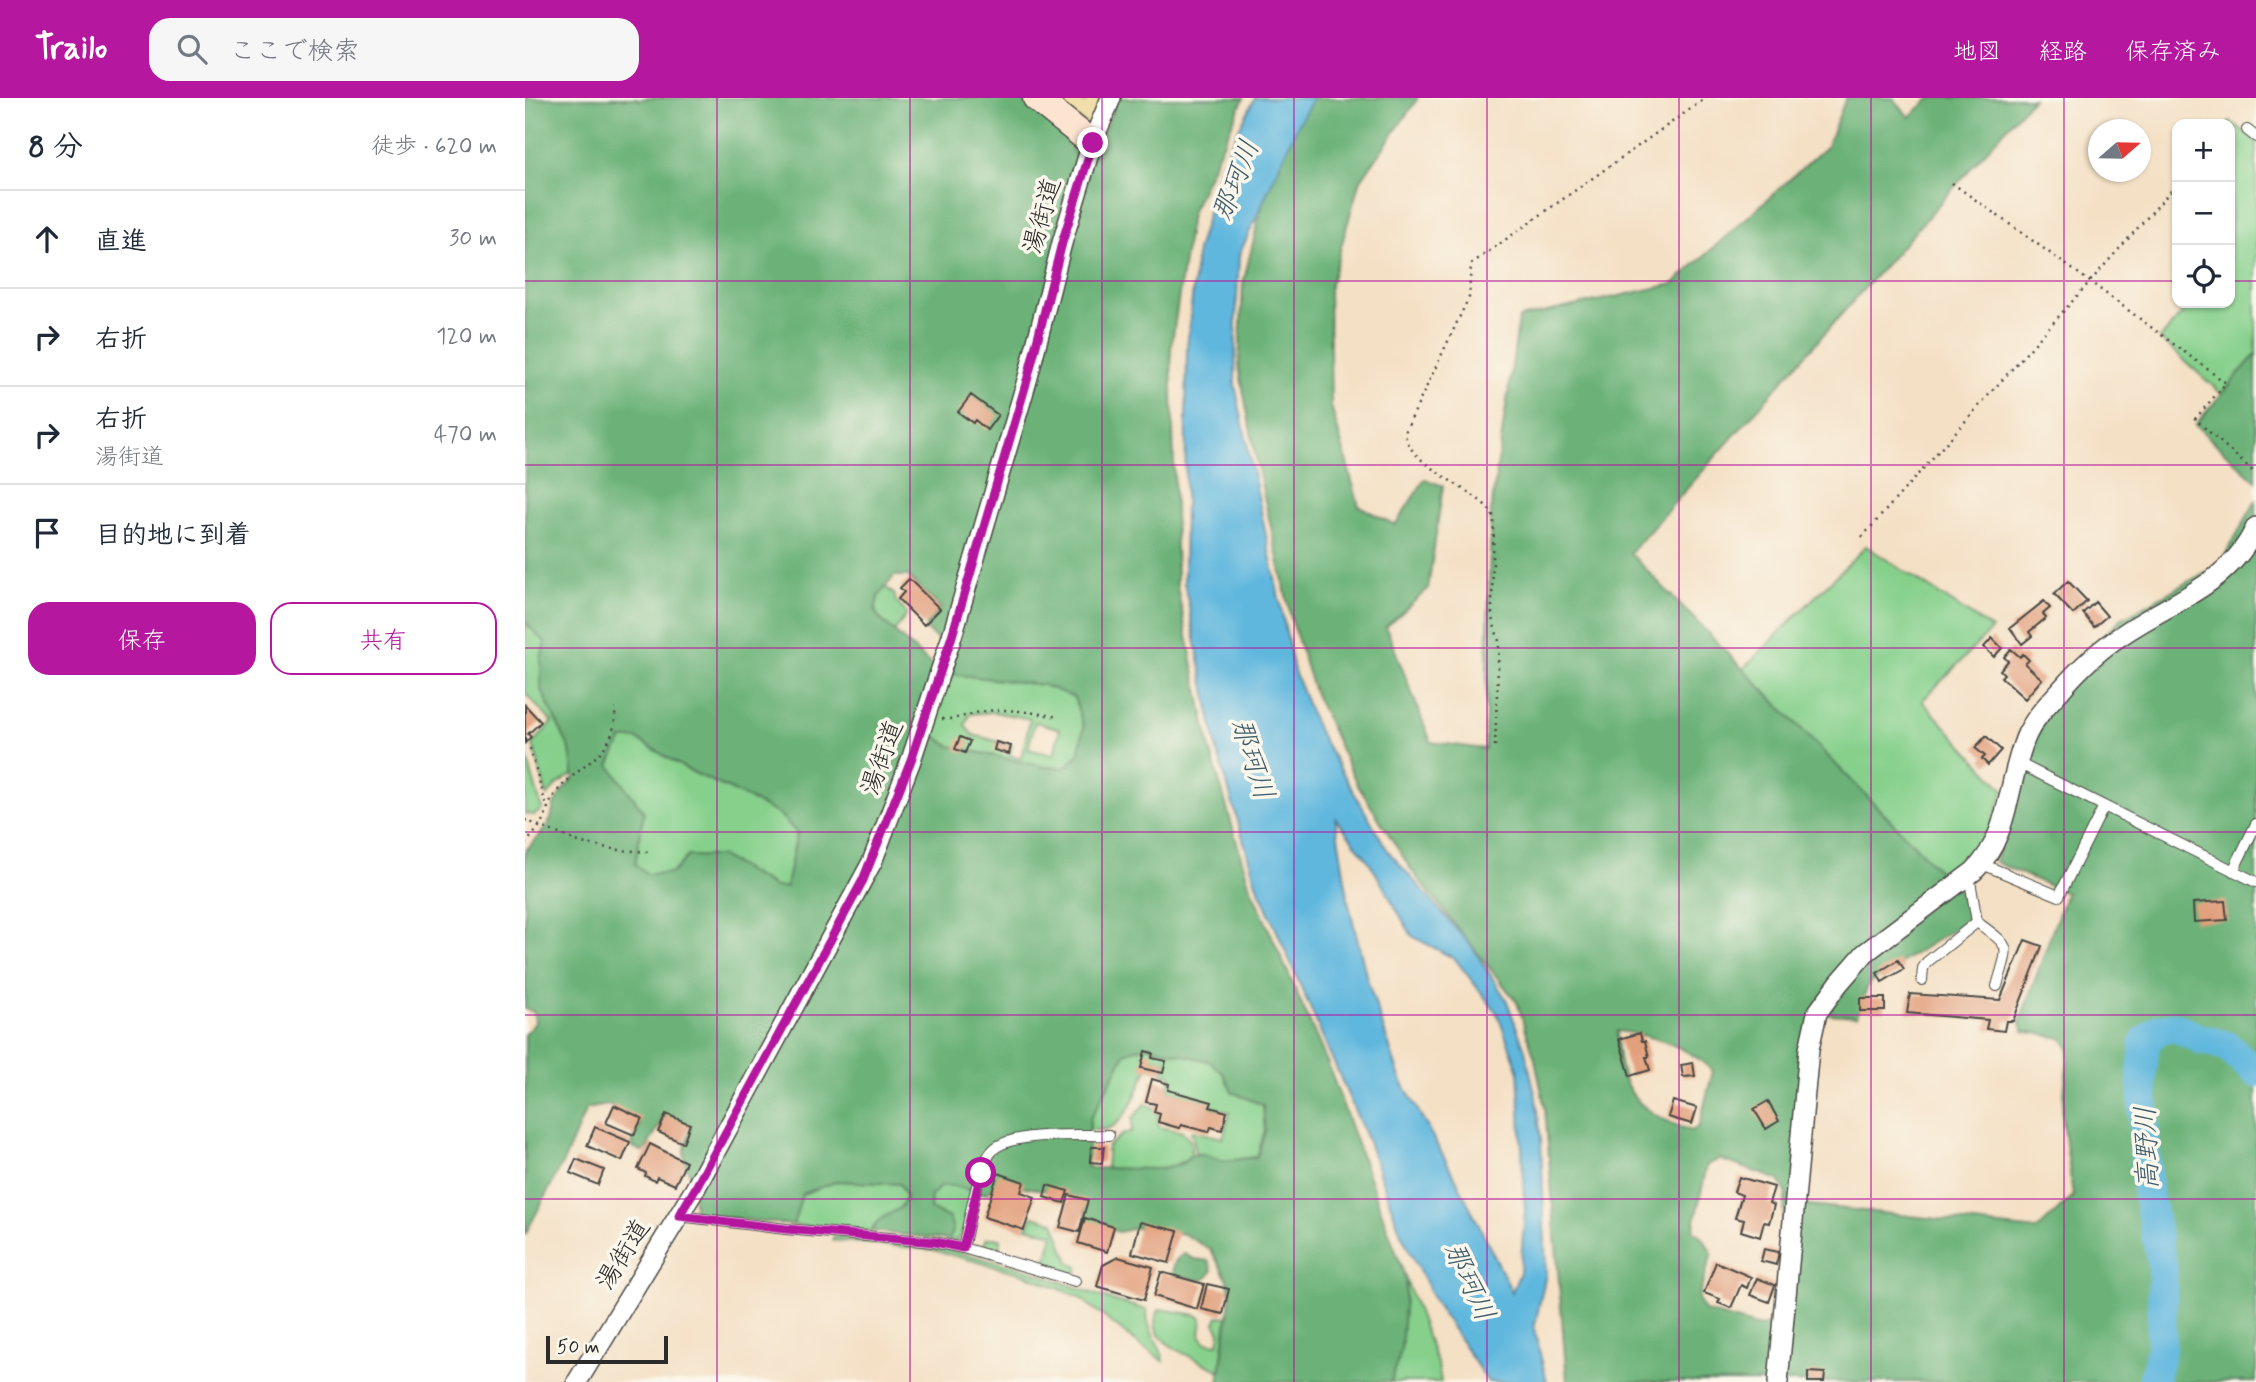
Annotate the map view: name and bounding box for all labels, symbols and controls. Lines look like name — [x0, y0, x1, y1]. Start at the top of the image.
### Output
search box — [149, 18, 639, 81]
text: Trailo — [35, 27, 107, 71]
icon: search — [173, 30, 211, 68]
text: ここで検索 — [229, 35, 359, 69]
text: 地図 — [1953, 37, 2001, 68]
text: 経路 — [2039, 37, 2087, 68]
text: 保存済み — [2125, 37, 2221, 68]
north arrow — [2088, 119, 2151, 182]
map controls — [2172, 119, 2235, 308]
button: + — [2172, 119, 2235, 182]
route end — [1077, 127, 1108, 158]
text: 8 分 — [28, 128, 83, 167]
text: 徒歩 · 620 m — [371, 132, 497, 162]
water label: 那珂川 — [1205, 135, 1269, 227]
street label: 湯街道 — [1016, 174, 1070, 258]
button: − — [2172, 182, 2235, 245]
icon: ahead — [28, 220, 66, 258]
text: 30 m — [449, 224, 497, 254]
text: 直進 — [95, 225, 147, 259]
button: locate — [2172, 245, 2235, 308]
icon: right — [28, 318, 66, 356]
text: 120 m — [436, 322, 497, 352]
text: 右折 — [95, 323, 147, 357]
text: 右折 — [95, 403, 147, 437]
icon: right — [28, 416, 66, 454]
text: 470 m — [434, 420, 497, 450]
text: 湯街道 — [95, 443, 164, 473]
icon: arrive — [28, 514, 66, 552]
text: 目的地に到着 — [95, 519, 251, 553]
button: 保存 — [28, 602, 256, 675]
button: 共有 — [270, 602, 497, 675]
water label: 那珂川 — [1220, 713, 1282, 805]
street label: 湯街道 — [854, 716, 912, 800]
water label: 高野川 — [2128, 1105, 2168, 1191]
route start — [965, 1157, 996, 1188]
street label: 湯街道 — [589, 1213, 659, 1297]
water label: 那珂川 — [1433, 1236, 1503, 1328]
scale bar — [546, 1333, 669, 1365]
text: 50 m — [557, 1335, 600, 1360]

